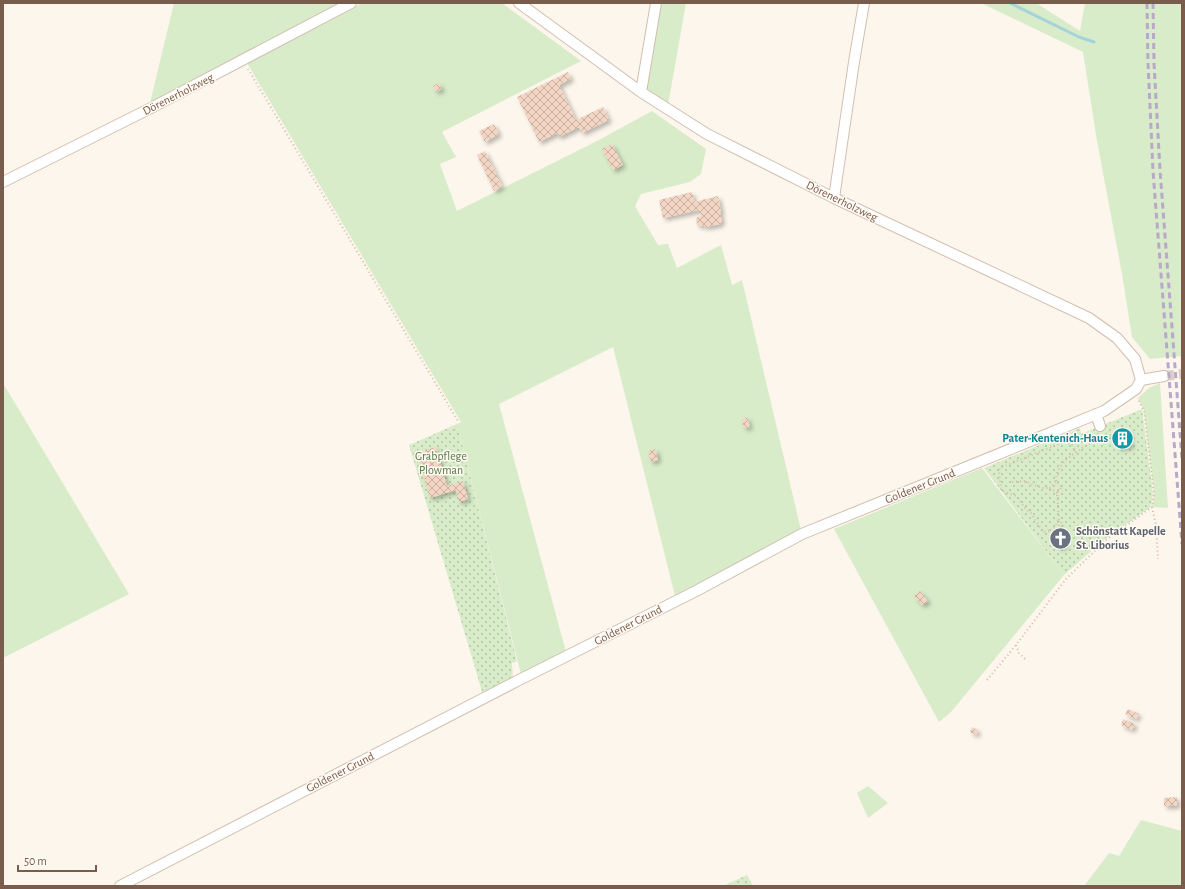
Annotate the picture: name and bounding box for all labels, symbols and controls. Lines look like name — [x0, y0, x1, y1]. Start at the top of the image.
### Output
street label: Dörenerholzweg — [141, 71, 215, 117]
street label: Dörenerholzweg — [804, 179, 880, 224]
building icon: Pater-Kentenich-Haus — [1110, 425, 1136, 451]
place label: Pater-Kentenich-Haus — [1002, 432, 1108, 444]
park label: Grabpflege Plowman — [415, 450, 467, 476]
street label: Goldener Grund — [883, 467, 957, 505]
church icon: Schönstatt Kapelle St. Liborius — [1047, 525, 1073, 551]
place label: Schönstatt Kapelle St. Liborius — [1076, 525, 1166, 551]
street label: Goldener Grund — [592, 603, 664, 647]
street label: Goldener Grund — [304, 750, 376, 794]
scale bar — [18, 847, 96, 873]
text: 50 m — [24, 855, 47, 867]

